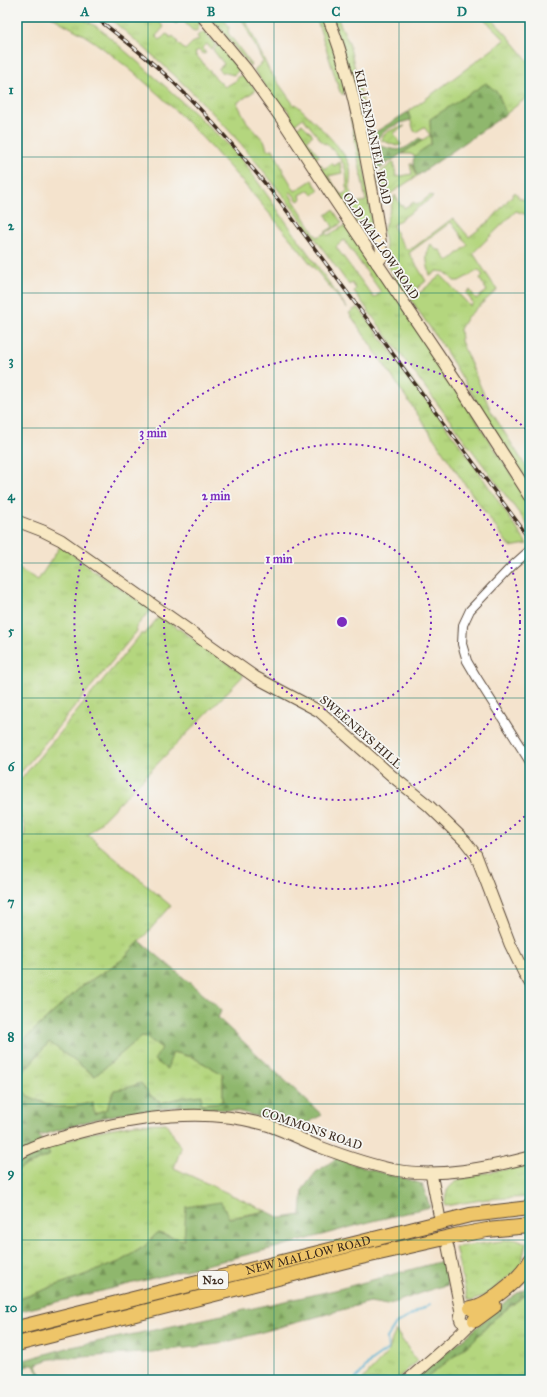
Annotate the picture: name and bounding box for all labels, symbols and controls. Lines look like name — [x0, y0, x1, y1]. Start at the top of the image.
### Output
text: A — [80, 4, 90, 20]
text: B — [207, 4, 216, 20]
text: C — [332, 4, 341, 20]
text: D — [457, 4, 467, 20]
street label: KILLENDANIEL ROAD — [352, 68, 394, 206]
text: 1 — [8, 82, 14, 98]
street label: OLD MALLOW ROAD — [340, 190, 422, 302]
text: 2 — [8, 218, 15, 234]
text: 3 — [8, 353, 14, 369]
text: 3 min — [139, 426, 167, 441]
text: 4 — [7, 488, 15, 504]
text: 2 min — [202, 489, 231, 503]
text: 1 min — [265, 552, 293, 566]
centre of rings — [335, 615, 349, 629]
text: 5 — [8, 623, 15, 639]
street label: SWEENEYS HILL — [317, 692, 405, 772]
text: 6 — [8, 759, 16, 775]
text: 7 — [8, 894, 15, 910]
text: 8 — [8, 1029, 15, 1045]
street label: COMMONS ROAD — [260, 1105, 364, 1153]
text: 9 — [8, 1165, 15, 1181]
street label: NEW MALLOW ROAD — [244, 1233, 372, 1278]
road number: N20 — [198, 1271, 228, 1289]
text: 10 — [5, 1300, 18, 1316]

